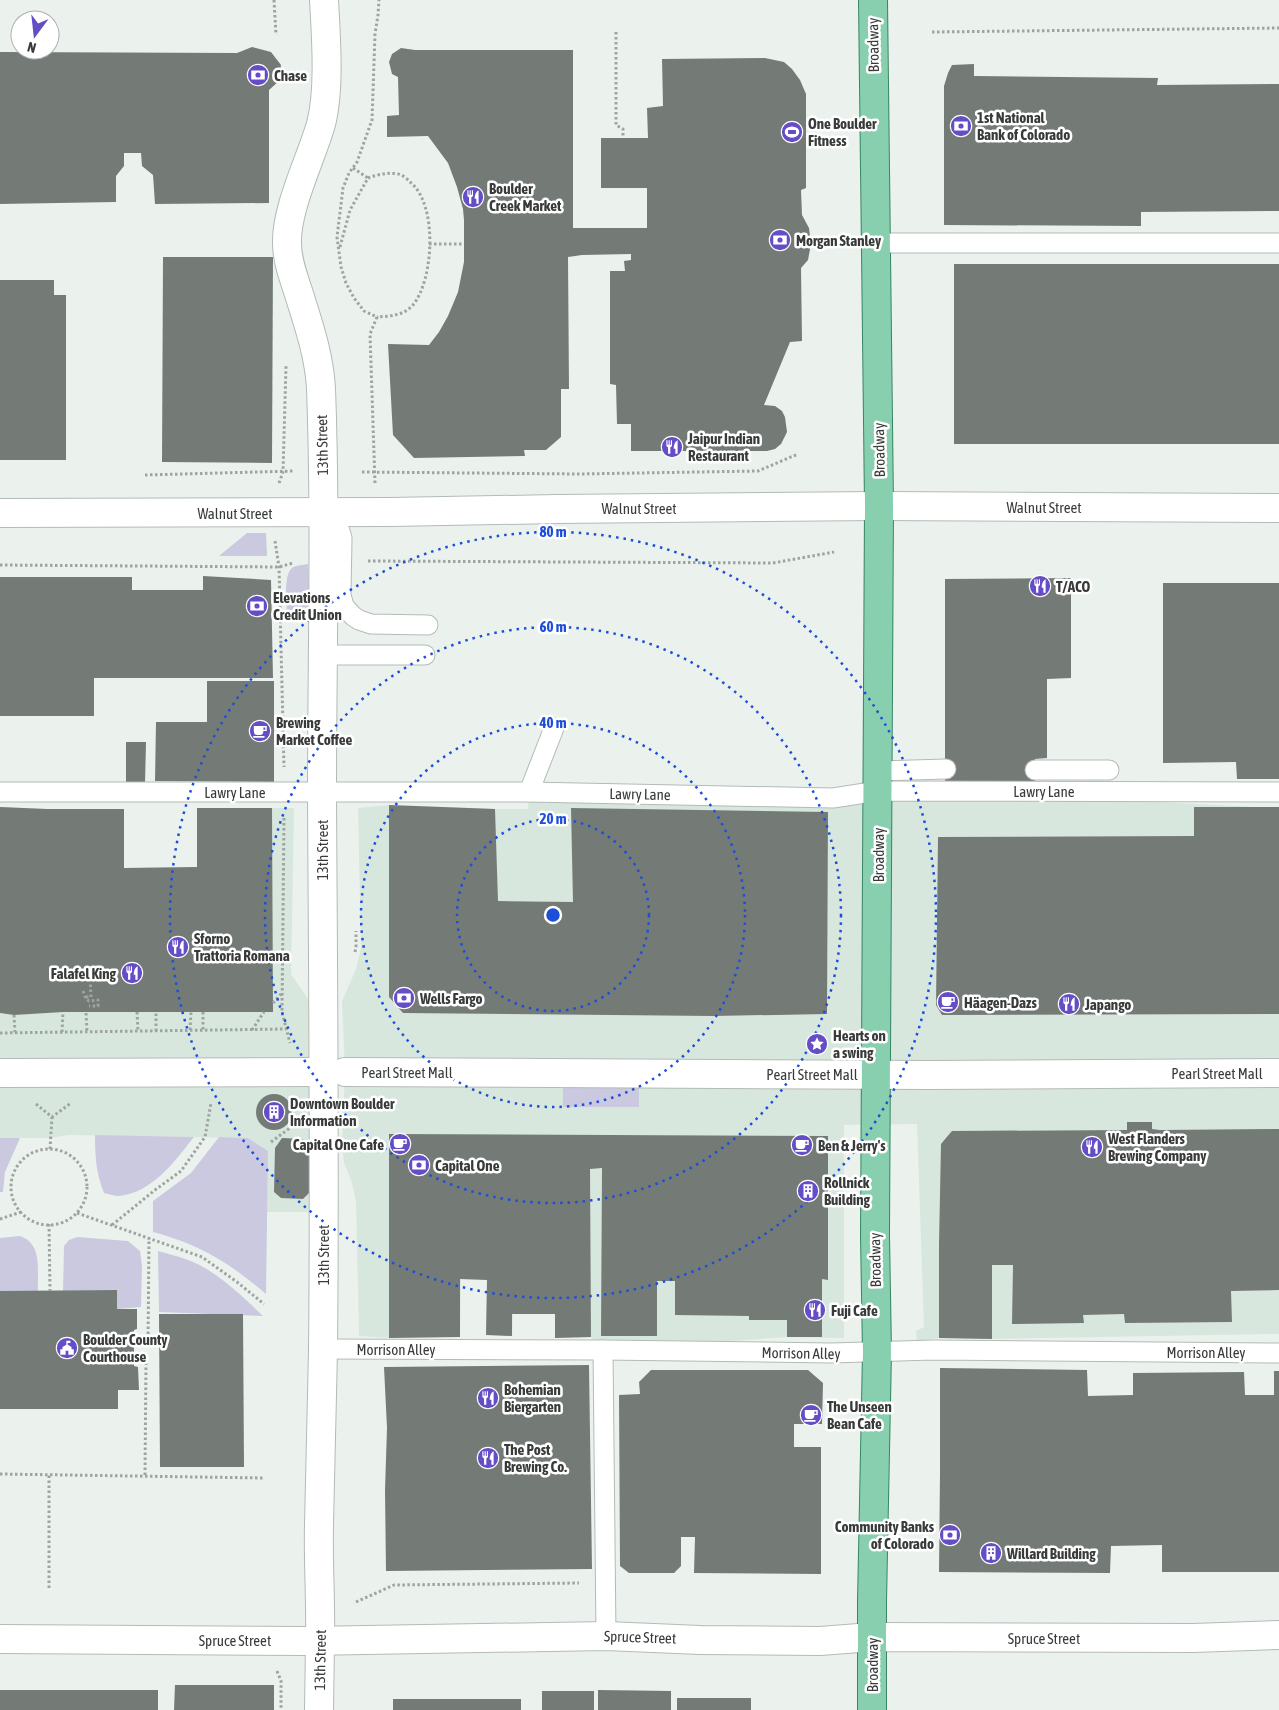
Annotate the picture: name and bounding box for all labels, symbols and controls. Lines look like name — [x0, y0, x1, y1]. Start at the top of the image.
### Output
north arrow — [10, 10, 60, 60]
street label: Broadway — [864, 18, 882, 72]
text: N — [26, 39, 38, 56]
bank icon: Chase — [246, 63, 270, 87]
place label: Chase — [274, 67, 307, 84]
place label: 1st National Bank of Colorado — [977, 109, 1070, 143]
bank icon: 1st National Bank of Colorado — [949, 114, 973, 138]
place label: One Boulder Fitness — [808, 115, 877, 149]
sports icon: One Boulder Fitness — [780, 120, 804, 144]
place label: Boulder Creek Market — [489, 180, 562, 214]
restaurant icon: Boulder Creek Market — [461, 185, 485, 209]
bank icon: Morgan Stanley — [768, 228, 792, 252]
place label: Morgan Stanley — [796, 232, 882, 249]
street label: 13th Street — [313, 415, 331, 475]
street label: Broadway — [870, 423, 888, 477]
place label: Jaipur Indian Restaurant — [687, 430, 760, 464]
restaurant icon: Jaipur Indian Restaurant — [660, 435, 684, 459]
street label: Walnut Street — [1006, 499, 1082, 516]
street label: Walnut Street — [601, 500, 677, 517]
street label: Walnut Street — [197, 505, 273, 522]
text: 80 m — [540, 523, 567, 540]
restaurant icon: T/ACO — [1028, 574, 1052, 598]
place label: T/ACO — [1056, 578, 1090, 595]
place label: Elevations Credit Union — [273, 589, 342, 623]
bank icon: Elevations Credit Union — [245, 594, 269, 618]
text: 60 m — [540, 618, 567, 635]
place label: Brewing Market Coffee — [276, 714, 353, 748]
text: 40 m — [539, 714, 567, 731]
cafe icon: Brewing Market Coffee — [248, 719, 272, 743]
street label: Lawry Lane — [1013, 783, 1075, 800]
street label: Lawry Lane — [204, 784, 266, 801]
street label: Lawry Lane — [609, 785, 671, 803]
text: 20 m — [540, 810, 567, 827]
street label: 13th Street — [314, 820, 331, 880]
street label: Broadway — [870, 828, 887, 882]
centre of rings — [544, 906, 562, 924]
place label: Sforno Trattoria Romana — [194, 930, 290, 964]
restaurant icon: Sforno Trattoria Romana — [166, 935, 190, 959]
restaurant icon: Falafel King — [120, 961, 144, 985]
place label: Falafel King — [51, 965, 117, 982]
bank icon: Wells Fargo — [392, 986, 416, 1010]
place label: Wells Fargo — [419, 990, 482, 1007]
cafe icon: Häagen-Dazs — [936, 990, 960, 1014]
restaurant icon: Japango — [1057, 992, 1081, 1016]
place label: Häagen-Dazs — [964, 994, 1037, 1011]
place label: Japango — [1084, 996, 1131, 1013]
place label: Hearts on a swing — [833, 1027, 886, 1061]
place icon: Hearts on a swing — [805, 1032, 829, 1056]
street label: Pearl Street Mall — [361, 1064, 453, 1081]
street label: Pearl Street Mall — [1171, 1065, 1263, 1082]
street label: Pearl Street Mall — [766, 1066, 858, 1083]
place label: Downtown Boulder Information — [290, 1095, 395, 1129]
building icon: Downtown Boulder Information — [262, 1100, 286, 1124]
place label: West Flanders Brewing Company — [1107, 1130, 1207, 1164]
cafe icon: Capital One Cafe — [388, 1132, 412, 1156]
cafe icon: Ben & Jerry's — [790, 1133, 814, 1157]
restaurant icon: West Flanders Brewing Company — [1080, 1135, 1104, 1159]
place label: Capital One Cafe — [293, 1136, 384, 1153]
place label: Ben & Jerry's — [818, 1137, 886, 1154]
bank icon: Capital One — [407, 1153, 431, 1177]
place label: Capital One — [435, 1157, 500, 1174]
place label: Rollnick Building — [824, 1174, 870, 1208]
building icon: Rollnick Building — [796, 1179, 820, 1203]
street label: 13th Street — [315, 1225, 332, 1285]
street label: Broadway — [866, 1233, 884, 1287]
restaurant icon: Fuji Cafe — [803, 1298, 827, 1322]
place label: Fuji Cafe — [831, 1302, 878, 1319]
place label: Boulder County Courthouse — [83, 1331, 168, 1365]
public building icon: Boulder County Courthouse — [55, 1336, 79, 1360]
street label: Morrison Alley — [356, 1341, 436, 1358]
street label: Morrison Alley — [761, 1344, 841, 1362]
street label: Morrison Alley — [1166, 1344, 1246, 1361]
place label: Bohemian Biergarten — [504, 1381, 561, 1415]
restaurant icon: Bohemian Biergarten — [476, 1386, 500, 1410]
place label: The Unseen Bean Cafe — [827, 1398, 892, 1432]
cafe icon: The Unseen Bean Cafe — [799, 1403, 823, 1427]
place label: The Post Brewing Co. — [504, 1441, 567, 1475]
restaurant icon: The Post Brewing Co. — [476, 1446, 500, 1470]
place label: Community Banks of Colorado — [835, 1518, 935, 1552]
bank icon: Community Banks of Colorado — [938, 1523, 962, 1547]
building icon: Willard Building — [979, 1541, 1003, 1565]
place label: Willard Building — [1006, 1545, 1096, 1562]
street label: Spruce Street — [604, 1627, 676, 1647]
street label: 13th Street — [311, 1630, 329, 1690]
street label: Spruce Street — [1008, 1630, 1080, 1647]
street label: Spruce Street — [199, 1632, 271, 1649]
street label: Broadway — [864, 1638, 881, 1692]

